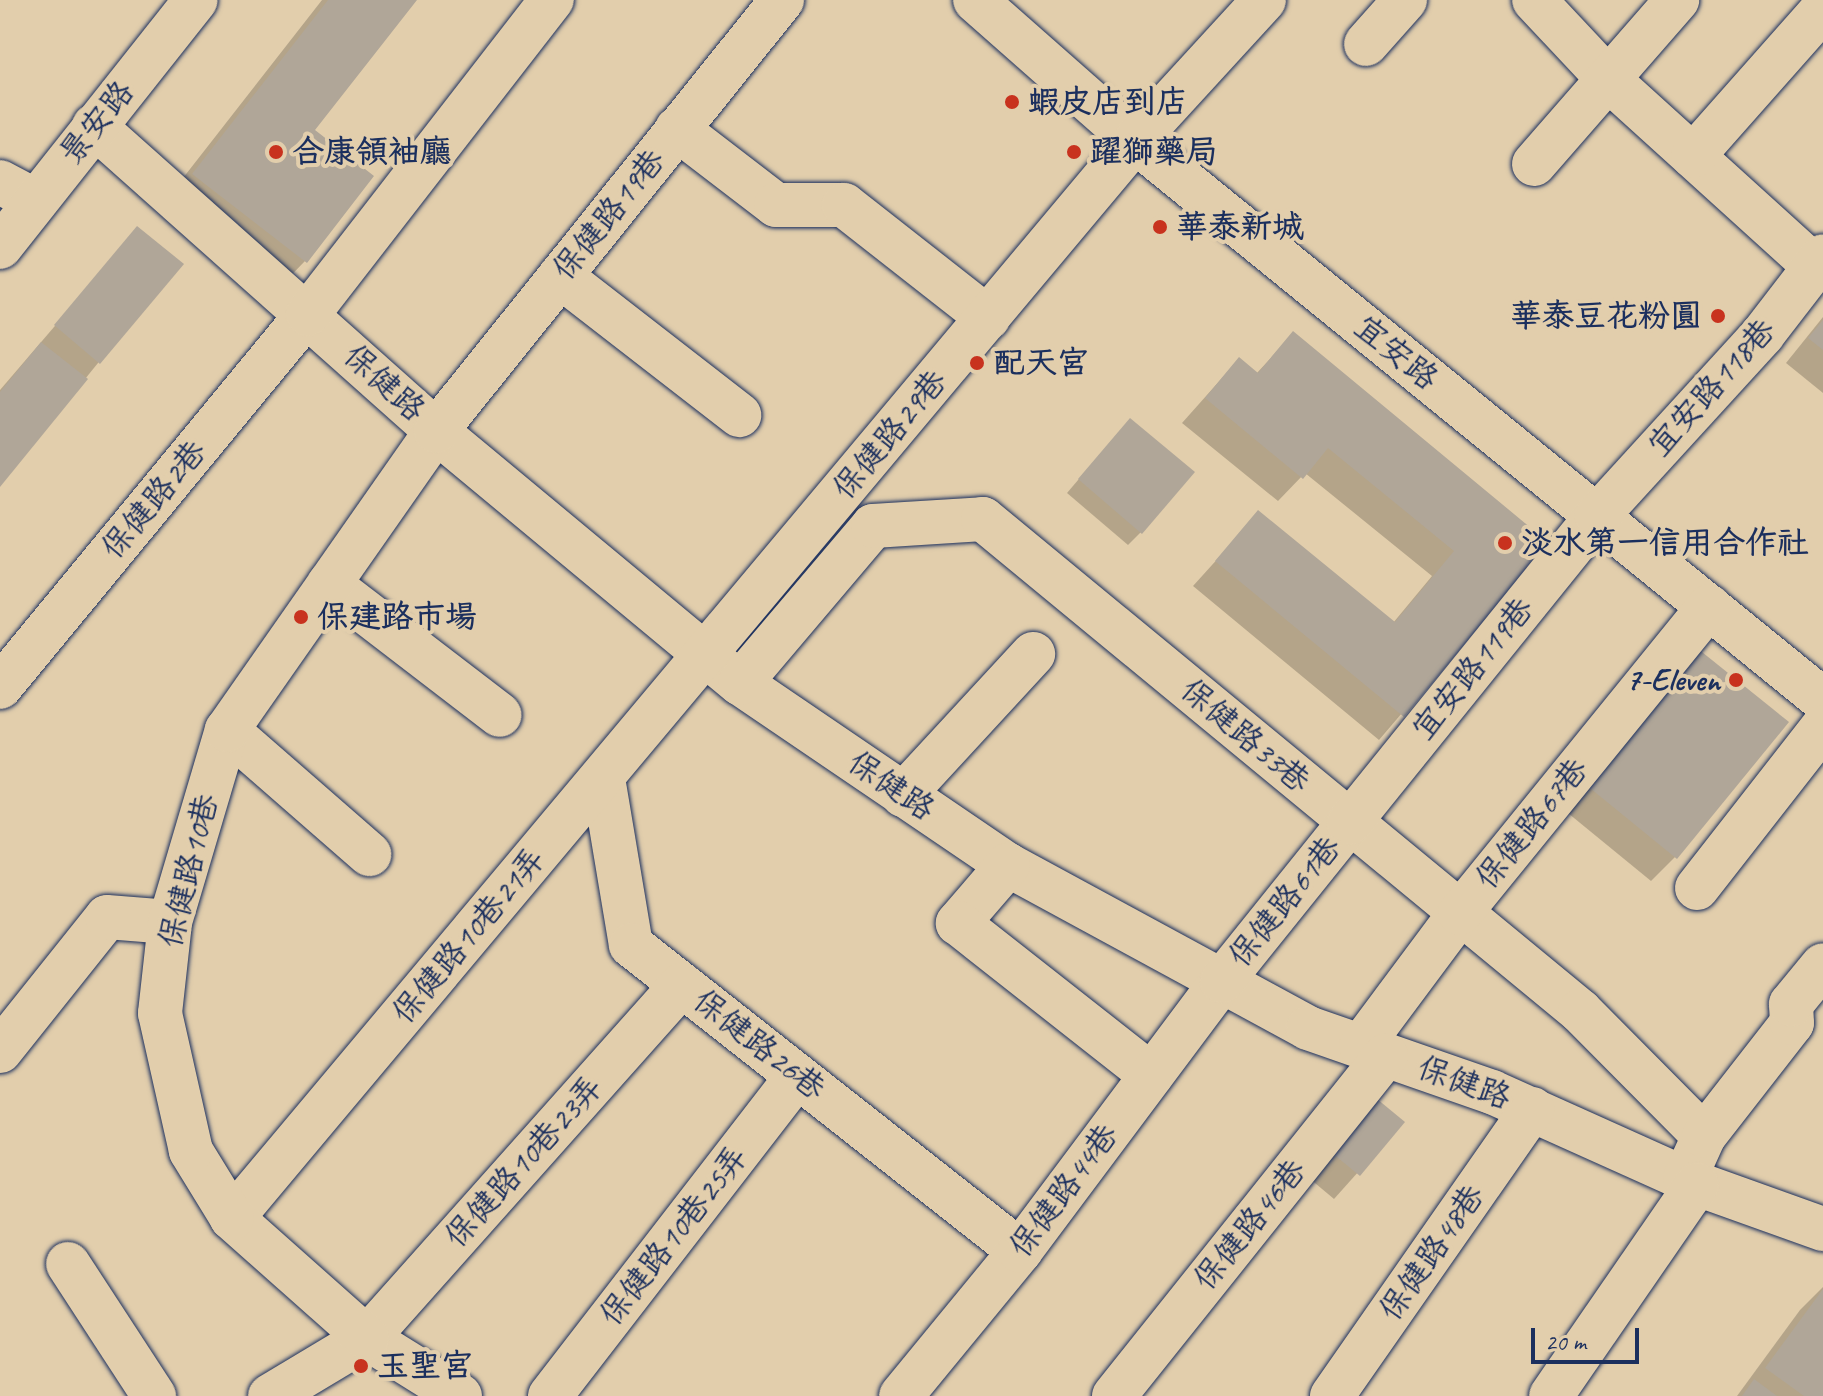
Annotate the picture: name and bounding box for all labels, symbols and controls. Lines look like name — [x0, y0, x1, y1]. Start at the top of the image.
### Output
street label: 景安路 — [52, 74, 142, 172]
place label: 蝦皮店到店 — [1028, 83, 1188, 121]
marker: 蝦皮店到店 — [1003, 93, 1021, 111]
place label: 合康領袖廳 — [292, 133, 452, 171]
place label: 躍獅藥局 — [1090, 133, 1218, 171]
street label: 保健路19巷 — [545, 142, 673, 288]
marker: 合康領袖廳 — [267, 143, 285, 161]
marker: 躍獅藥局 — [1065, 143, 1083, 161]
place label: 華泰新城 — [1176, 208, 1304, 246]
marker: 華泰新城 — [1151, 218, 1169, 236]
place label: 華泰豆花粉圓 — [1510, 297, 1702, 335]
marker: 華泰豆花粉圓 — [1709, 307, 1727, 325]
street label: 宜安路 — [1347, 308, 1445, 398]
street label: 宜安路118巷 — [1640, 312, 1784, 464]
street label: 保健路 — [335, 337, 433, 429]
place label: 配天宮 — [993, 344, 1089, 382]
marker: 配天宮 — [968, 354, 986, 372]
street label: 保健路29巷 — [825, 363, 955, 507]
street label: 保健路2巷 — [94, 433, 214, 567]
place label: 淡水第一信用合作社 — [1521, 524, 1809, 562]
marker: 淡水第一信用合作社 — [1496, 534, 1514, 552]
street label: 宜安路119巷 — [1404, 590, 1542, 748]
place label: 保建路市場 — [317, 598, 477, 636]
marker: 保建路市場 — [292, 608, 310, 626]
place label: 7-Eleven — [1626, 661, 1720, 699]
street label: 保健路33巷 — [1173, 671, 1317, 801]
marker: 7-Eleven — [1727, 671, 1745, 689]
street label: 保健路 — [840, 743, 942, 829]
street label: 保健路67巷 — [1468, 751, 1596, 897]
street label: 保健路10巷 — [151, 790, 227, 952]
street label: 保健路61巷 — [1221, 829, 1349, 975]
street label: 保健路10巷21弄 — [384, 840, 554, 1032]
street label: 保健路26巷 — [685, 982, 833, 1108]
street label: 保健路 — [1412, 1049, 1516, 1117]
street label: 保健路10巷23弄 — [437, 1068, 611, 1256]
street label: 保健路44巷 — [1001, 1117, 1127, 1265]
street label: 保健路10巷25弄 — [592, 1138, 756, 1334]
street label: 保健路46巷 — [1186, 1152, 1314, 1298]
street label: 保健路48巷 — [1371, 1178, 1493, 1328]
scale bar — [1535, 1312, 1643, 1362]
text: 20 m — [1545, 1327, 1586, 1357]
place label: 玉聖宮 — [377, 1347, 473, 1385]
marker: 玉聖宮 — [352, 1357, 370, 1375]

